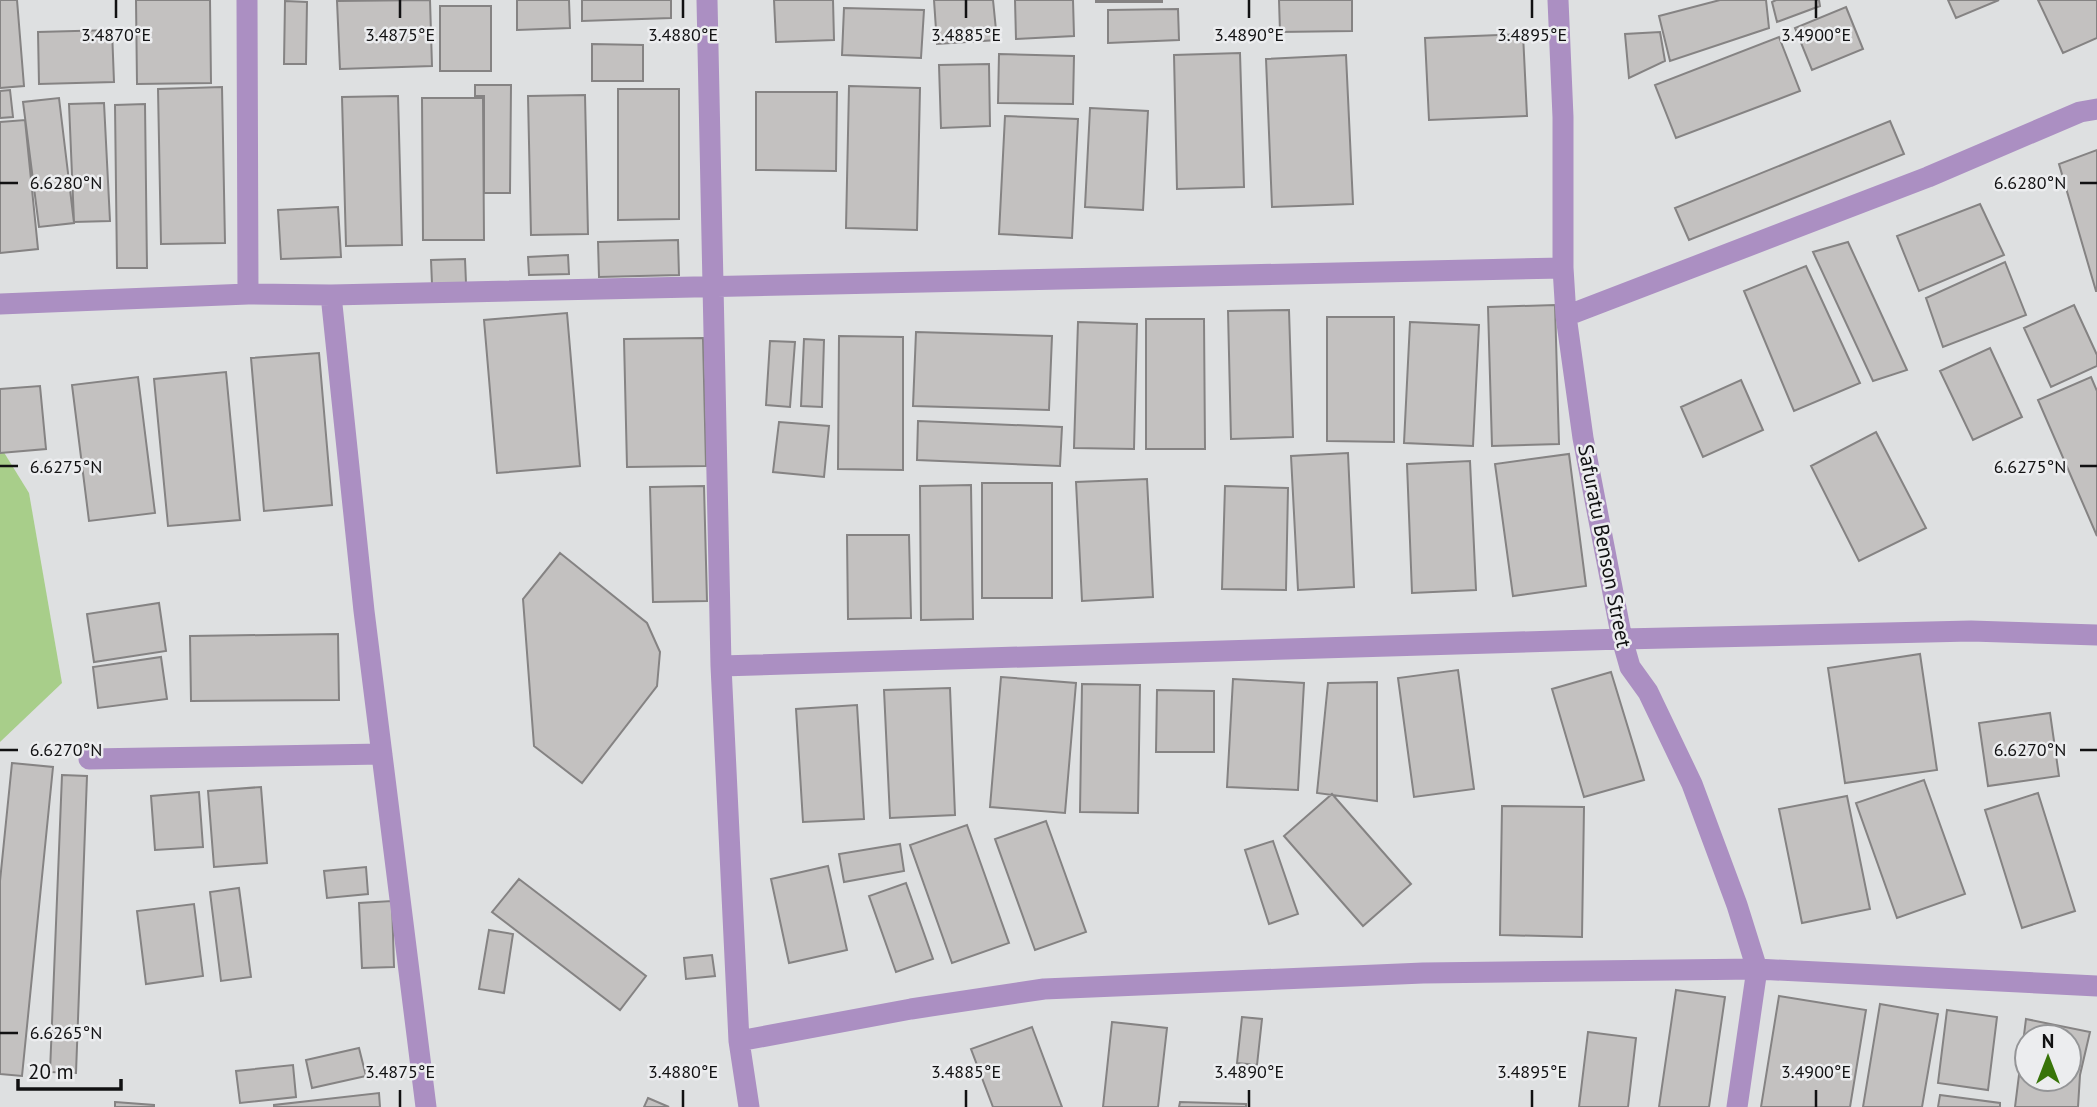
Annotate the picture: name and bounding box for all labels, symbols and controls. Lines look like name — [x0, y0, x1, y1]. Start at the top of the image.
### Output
text: 3.4870°E — [81, 23, 151, 46]
text: 3.4875°E — [365, 23, 435, 46]
text: 3.4880°E — [648, 23, 718, 46]
text: 3.4885°E — [931, 23, 1001, 46]
text: 3.4890°E — [1214, 23, 1284, 46]
text: 3.4895°E — [1497, 23, 1567, 46]
text: 3.4900°E — [1781, 23, 1851, 46]
text: 6.6280°N — [30, 171, 102, 194]
text: 6.6280°N — [1994, 171, 2066, 194]
street label: Safuratu Benson Street — [1572, 442, 1638, 650]
text: 6.6275°N — [30, 455, 102, 478]
text: 6.6275°N — [1994, 455, 2066, 478]
text: 6.6270°N — [30, 738, 102, 761]
text: 6.6270°N — [1994, 738, 2066, 761]
text: 6.6265°N — [30, 1021, 102, 1044]
north arrow — [2013, 1023, 2083, 1093]
text: N — [2042, 1029, 2054, 1053]
scale bar — [18, 1048, 121, 1092]
text: 20 m — [28, 1058, 74, 1085]
text: 3.4875°E — [365, 1060, 435, 1083]
text: 3.4880°E — [648, 1060, 718, 1083]
text: 3.4885°E — [931, 1060, 1001, 1083]
text: 3.4890°E — [1214, 1060, 1284, 1083]
text: 3.4895°E — [1497, 1060, 1567, 1083]
text: 3.4900°E — [1781, 1060, 1851, 1083]

